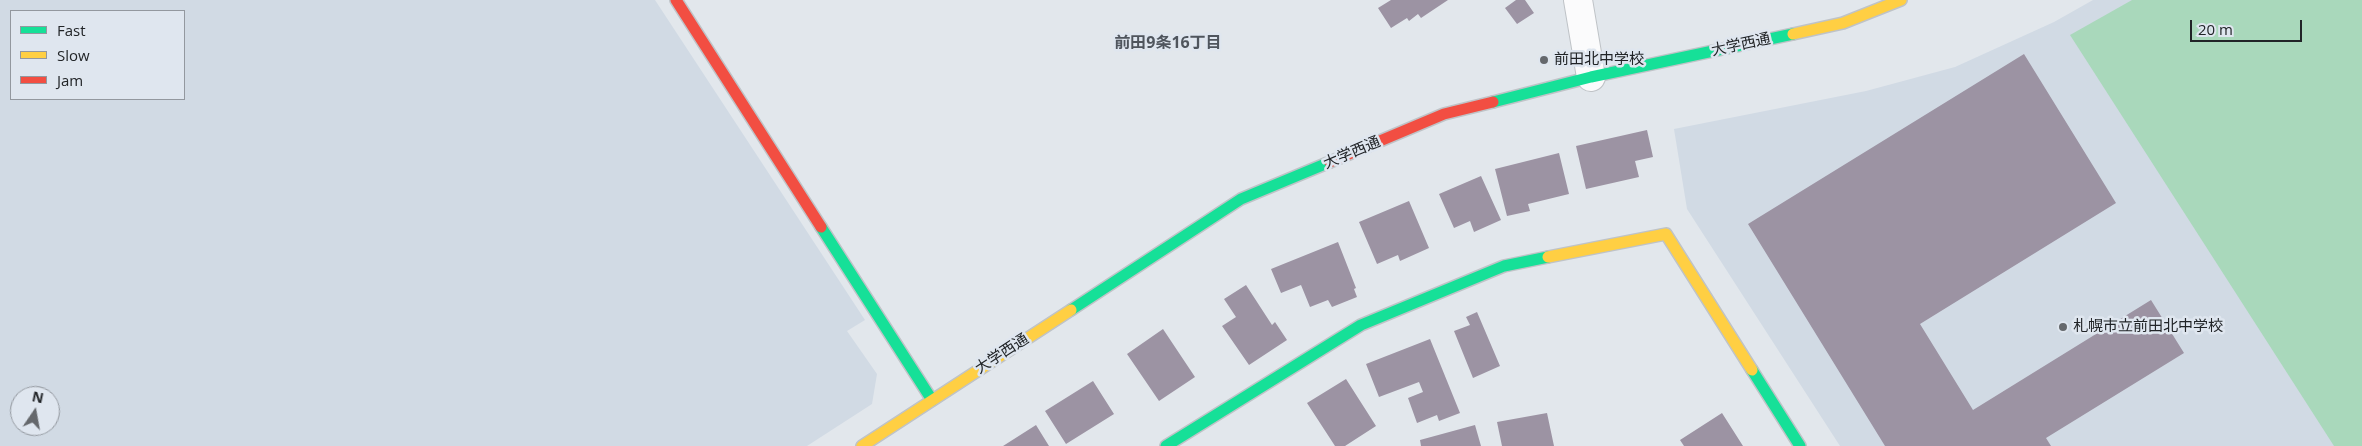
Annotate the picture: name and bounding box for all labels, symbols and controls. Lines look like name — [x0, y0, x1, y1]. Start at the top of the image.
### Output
legend — [10, 10, 185, 100]
scale bar — [2192, 10, 2304, 42]
text: 20 m — [2198, 19, 2233, 39]
text: Fast — [57, 20, 86, 40]
street label: 大学西通 — [1710, 30, 1772, 60]
district label: 前田9条16丁目 — [1114, 33, 1222, 53]
text: Slow — [57, 45, 90, 65]
place label: 前田北中学校 — [1554, 51, 1644, 69]
marker: 前田北中学校 — [1538, 54, 1550, 66]
text: Jam — [57, 70, 83, 90]
street label: 大学西通 — [1321, 133, 1383, 173]
place label: 札幌市立前田北中学校 — [2073, 318, 2223, 336]
marker: 札幌市立前田北中学校 — [2057, 321, 2069, 333]
street label: 大学西通 — [972, 330, 1032, 378]
north arrow — [10, 386, 60, 436]
text: N — [30, 386, 46, 407]

